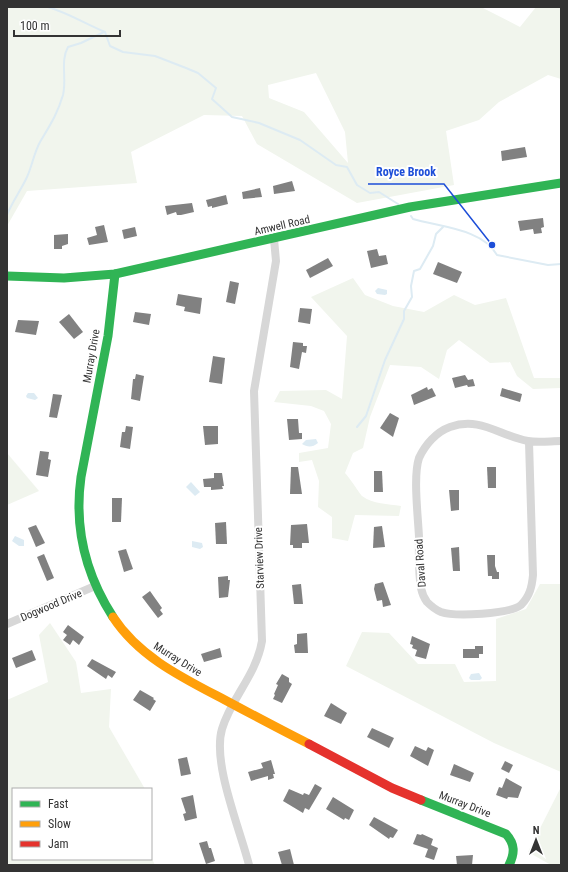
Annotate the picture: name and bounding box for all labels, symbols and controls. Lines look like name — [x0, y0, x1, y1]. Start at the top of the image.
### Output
scale bar — [14, 12, 120, 38]
text: 100 m — [20, 19, 50, 33]
callout: Royce Brook — [368, 160, 444, 184]
text: Royce Brook — [376, 165, 436, 179]
street label: Amwell Road — [253, 213, 311, 238]
street label: Murray Drive — [80, 328, 103, 384]
street label: Starview Drive — [252, 527, 267, 589]
street label: Daval Road — [412, 538, 429, 588]
street label: Dogwood Drive — [19, 587, 84, 624]
street label: Murray Drive — [151, 640, 204, 679]
legend — [12, 788, 152, 860]
street label: Murray Drive — [437, 789, 493, 820]
text: Fast — [48, 797, 69, 811]
text: Slow — [48, 817, 71, 831]
north arrow — [516, 820, 556, 860]
text: N — [533, 824, 540, 837]
text: Jam — [48, 837, 69, 851]

